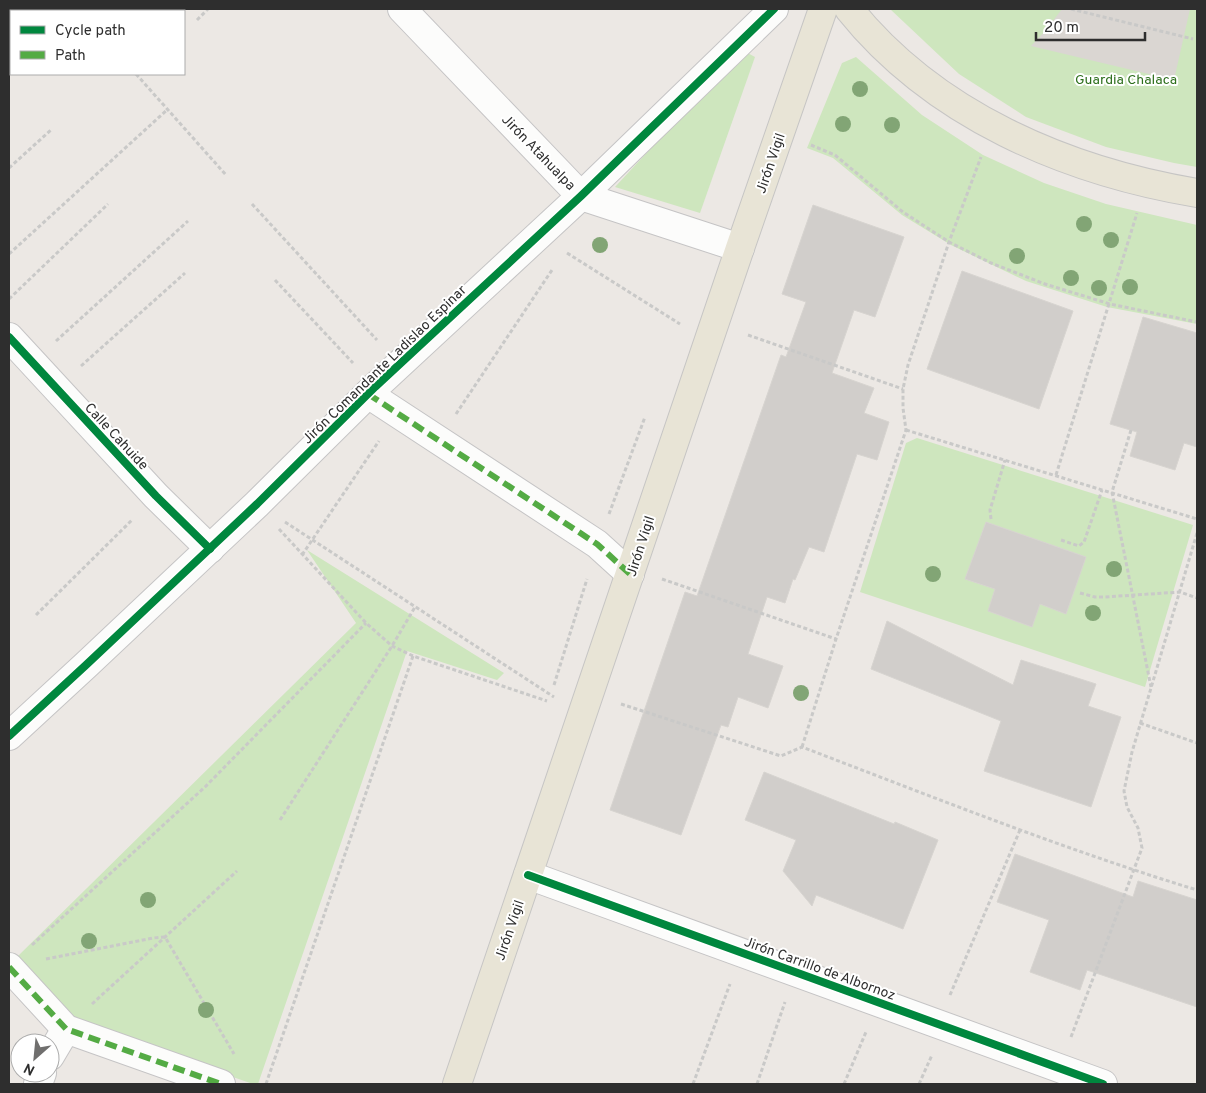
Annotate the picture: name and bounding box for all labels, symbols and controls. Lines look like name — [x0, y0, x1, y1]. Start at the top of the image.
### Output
legend — [10, 10, 185, 75]
scale bar — [1036, 10, 1145, 42]
text: 20 m — [1044, 19, 1079, 38]
text: Cycle path — [55, 22, 126, 41]
text: Path — [55, 47, 86, 66]
park label: Guardia Chalaca — [1075, 72, 1177, 89]
street label: Jirón Atahualpa — [497, 112, 578, 195]
street label: Jirón Vigil — [753, 131, 790, 196]
street label: Jirón Comandante Ladislao Espinar — [299, 282, 471, 448]
street label: Calle Cahuide — [80, 400, 151, 474]
street label: Jirón Vigil — [624, 514, 659, 579]
street label: Jirón Vigil — [492, 898, 529, 963]
street label: Jirón Carrillo de Albornoz — [741, 934, 898, 1005]
north arrow — [10, 1033, 60, 1083]
text: N — [21, 1058, 38, 1078]

